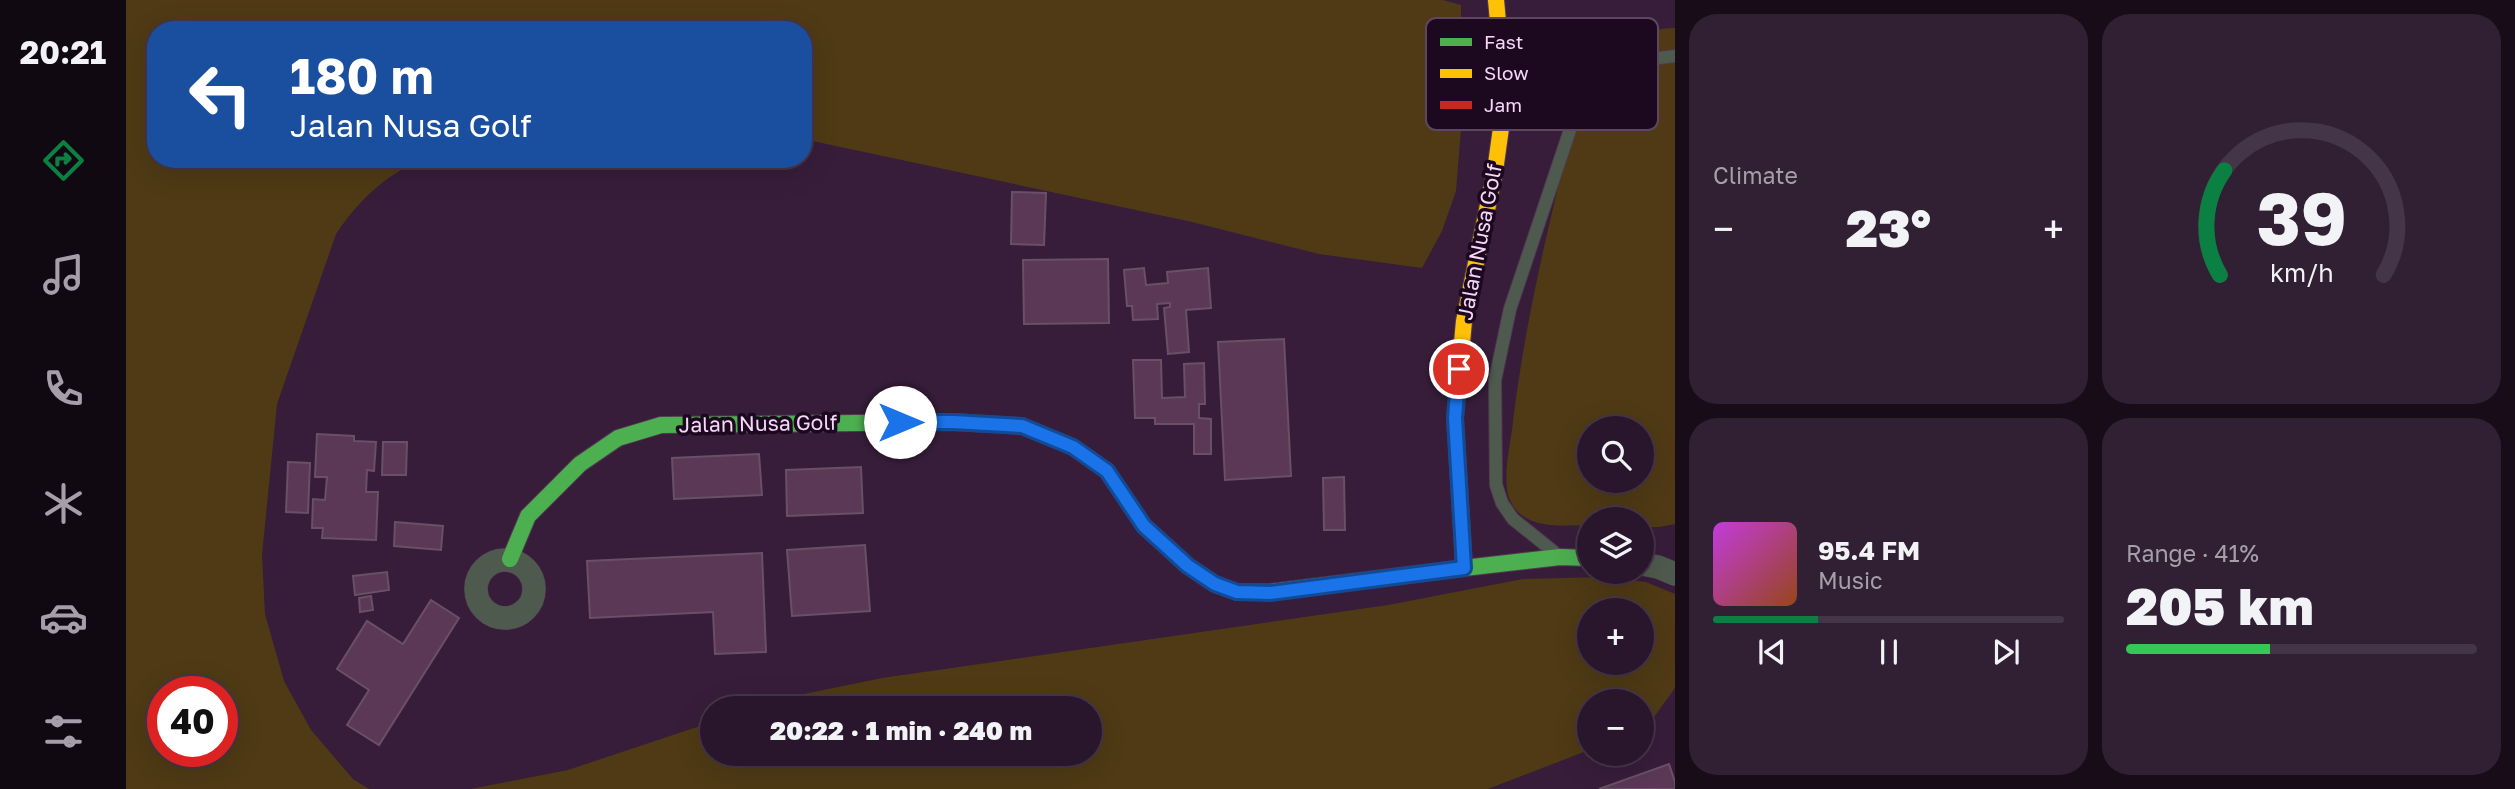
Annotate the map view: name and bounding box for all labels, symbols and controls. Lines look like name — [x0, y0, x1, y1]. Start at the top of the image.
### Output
legend — [1426, 18, 1658, 130]
text: Fast — [1484, 30, 1523, 53]
text: 20:21 — [20, 33, 106, 71]
text: 180 m — [290, 46, 434, 105]
icon: left — [175, 49, 266, 140]
text: Slow — [1484, 61, 1529, 84]
text: Jam — [1484, 93, 1522, 116]
text: Jalan Nusa Golf — [290, 106, 532, 144]
icon: directions — [39, 136, 88, 185]
street label: Jalan Nusa Golf — [1451, 161, 1507, 322]
text: Climate — [1713, 161, 1798, 189]
text: 39 — [2256, 174, 2347, 261]
text: 23° — [1846, 196, 1931, 258]
text: − — [1713, 206, 1734, 251]
text: + — [2043, 206, 2064, 251]
icon: music — [39, 250, 88, 299]
text: km/h — [2270, 257, 2333, 288]
pin — [1429, 339, 1489, 399]
icon: arrive — [1440, 350, 1478, 388]
icon: phone — [39, 364, 88, 413]
position arrow — [863, 385, 937, 459]
street label: Jalan Nusa Golf — [678, 409, 838, 437]
map controls — [1577, 416, 1654, 766]
button: search — [1577, 416, 1654, 493]
icon: climate — [39, 479, 88, 528]
button: layers — [1577, 507, 1654, 584]
text: 95.4 FM — [1818, 535, 1920, 566]
text: Range · 41% — [2126, 539, 2259, 567]
text: Music — [1818, 566, 1883, 594]
text: 205 km — [2126, 574, 2314, 636]
icon: car — [39, 593, 88, 642]
button: + — [1577, 598, 1654, 675]
icon: previous — [1753, 633, 1791, 671]
icon: pause — [1870, 633, 1908, 671]
icon: next — [1987, 633, 2025, 671]
speed limit sign: 40 — [147, 676, 238, 767]
button: − — [1577, 689, 1654, 766]
icon: filters — [39, 707, 88, 756]
text: 20:22 · 1 min · 240 m — [770, 715, 1032, 746]

